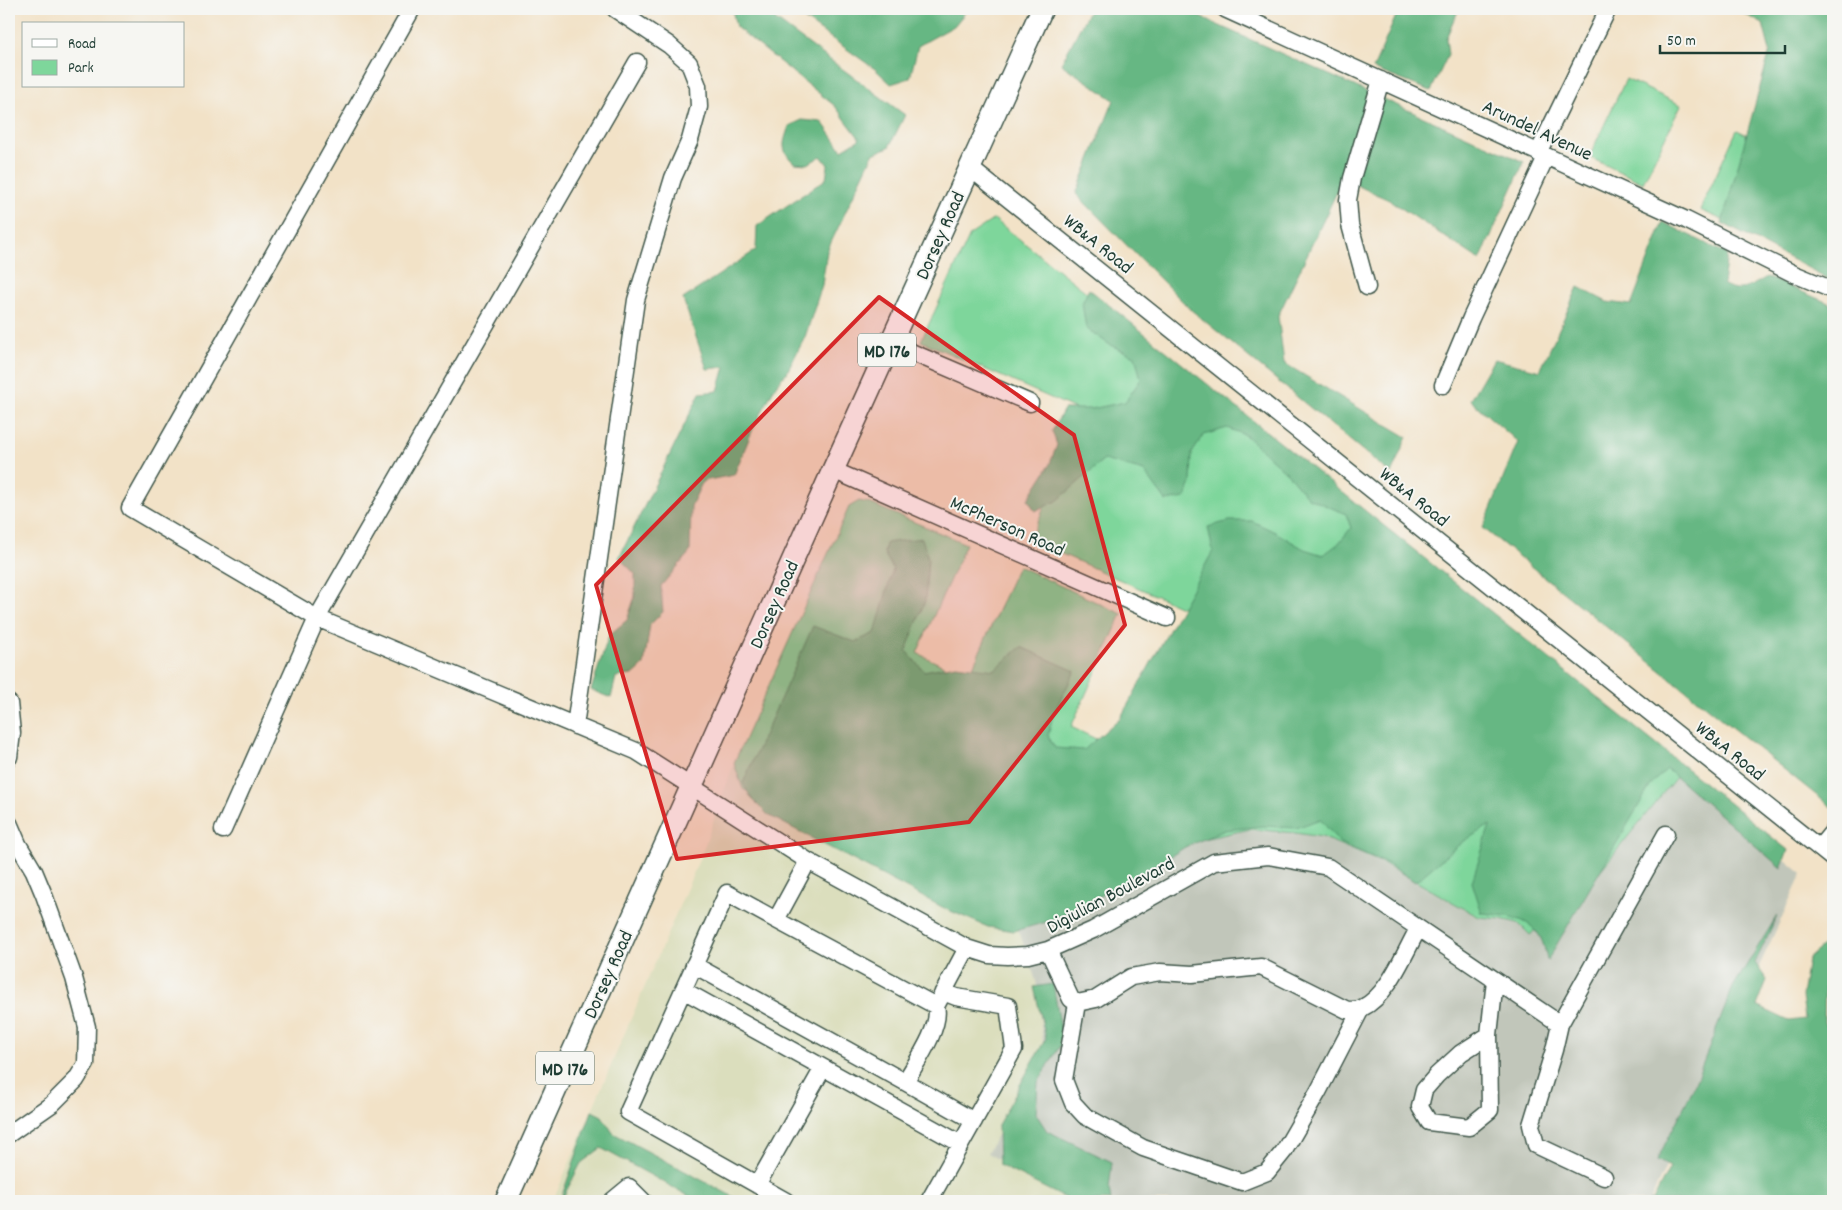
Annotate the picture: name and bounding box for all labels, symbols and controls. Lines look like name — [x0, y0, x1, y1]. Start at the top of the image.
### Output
legend — [22, 22, 185, 88]
scale bar — [1660, 22, 1784, 54]
text: 50 m — [1667, 31, 1696, 53]
text: Road — [68, 34, 96, 56]
text: Park — [68, 58, 94, 80]
street label: Arundel Avenue — [1477, 94, 1596, 170]
street label: Dorsey Road — [910, 188, 974, 285]
street label: WB&A Road — [1056, 208, 1138, 282]
road number: MD 176 — [858, 334, 916, 366]
street label: WB&A Road — [1372, 461, 1454, 535]
street label: McPherson Road — [945, 490, 1069, 565]
street label: Dorsey Road — [744, 557, 808, 654]
street label: WB&A Road — [1688, 715, 1770, 789]
street label: Digiulian Boulevard — [1042, 851, 1181, 942]
street label: Dorsey Road — [578, 927, 642, 1024]
road number: MD 176 — [536, 1052, 594, 1084]

